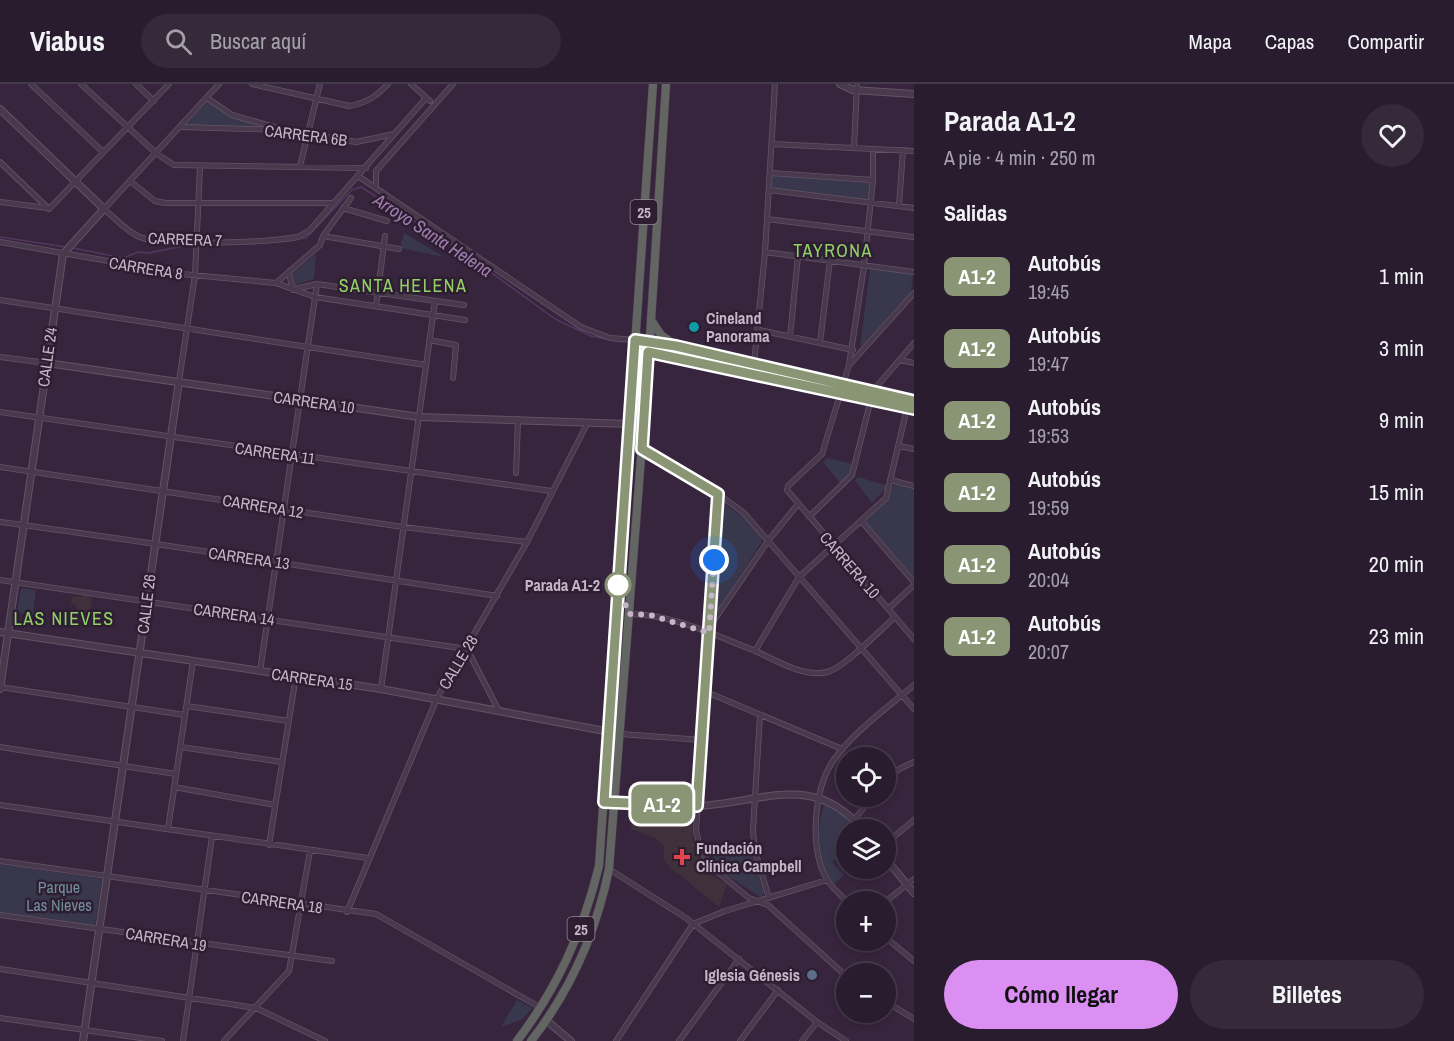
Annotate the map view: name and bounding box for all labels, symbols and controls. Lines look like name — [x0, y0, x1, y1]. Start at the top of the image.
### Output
search box — [141, 14, 561, 68]
text: Viabus — [30, 22, 105, 60]
icon: search — [162, 25, 195, 58]
text: Buscar aquí — [210, 26, 306, 56]
text: Mapa — [1189, 27, 1232, 56]
text: Capas — [1265, 27, 1314, 56]
text: Compartir — [1347, 27, 1424, 56]
text: Parada A1-2 — [944, 102, 1076, 140]
button: heart — [1361, 104, 1424, 167]
street label: CARRERA 6B — [263, 119, 349, 151]
text: A pie · 4 min · 250 m — [944, 144, 1095, 171]
water label: Arroyo Santa Helena — [368, 187, 497, 283]
text: Salidas — [944, 198, 1007, 228]
road number: 25 — [630, 200, 658, 224]
street label: CARRERA 7 — [147, 227, 223, 251]
district label: TAYRONA — [793, 238, 873, 263]
text: Autobús — [1028, 248, 1101, 278]
street label: CARRERA 8 — [108, 251, 184, 285]
text: 1 min — [1379, 261, 1424, 291]
text: A1-2 — [958, 262, 996, 291]
district label: SANTA HELENA — [339, 273, 467, 298]
text: 19:45 — [1028, 278, 1069, 305]
place label: Cineland Panorama — [706, 307, 770, 347]
marker: Cineland Panorama — [687, 320, 701, 334]
text: Autobús — [1028, 320, 1101, 350]
street label: CALLE 24 — [32, 326, 62, 388]
text: 3 min — [1379, 333, 1424, 363]
text: A1-2 — [958, 334, 996, 363]
text: 19:47 — [1028, 350, 1069, 377]
street label: CARRERA 10 — [272, 385, 356, 419]
text: Autobús — [1028, 392, 1101, 422]
text: 9 min — [1379, 405, 1424, 435]
text: A1-2 — [958, 406, 996, 435]
text: 19:53 — [1028, 422, 1069, 449]
street label: CARRERA 11 — [234, 436, 317, 470]
text: Autobús — [1028, 464, 1101, 494]
text: 15 min — [1369, 477, 1424, 507]
text: A1-2 — [958, 478, 996, 507]
street label: CARRERA 12 — [221, 489, 305, 523]
text: 19:59 — [1028, 494, 1069, 521]
street label: CARRERA 10 — [815, 527, 885, 603]
text: Autobús — [1028, 536, 1101, 566]
street label: CARRERA 13 — [207, 541, 291, 575]
your location — [699, 545, 729, 575]
text: 20 min — [1369, 549, 1424, 579]
text: A1-2 — [958, 550, 996, 579]
text: 20:04 — [1028, 566, 1069, 593]
marker: Parada A1-2 — [605, 572, 631, 598]
street label: CALLE 26 — [131, 573, 161, 635]
place label: Parada A1-2 — [525, 574, 600, 596]
street label: CARRERA 14 — [192, 597, 276, 631]
district label: LAS NIEVES — [13, 606, 115, 631]
text: Autobús — [1028, 608, 1101, 638]
text: 23 min — [1369, 621, 1424, 651]
text: A1-2 — [958, 622, 996, 651]
street label: CALLE 28 — [433, 631, 483, 693]
text: 20:07 — [1028, 638, 1069, 665]
street label: CARRERA 15 — [270, 662, 354, 696]
map controls — [836, 747, 896, 1023]
button: locate — [836, 747, 896, 807]
line badge: A1-2 — [620, 784, 704, 824]
text: A1-2 — [643, 790, 681, 819]
button: layers — [836, 819, 896, 879]
place label: Fundación Clínica Campbell — [696, 837, 802, 877]
marker: Fundación Clínica Campbell — [673, 848, 691, 866]
park label: Parque Las Nieves — [26, 876, 92, 916]
street label: CARRERA 18 — [240, 885, 324, 919]
button: + — [836, 891, 896, 951]
road number: 25 — [568, 917, 594, 941]
street label: CARRERA 19 — [124, 922, 208, 956]
button: Cómo llegar — [944, 960, 1178, 1029]
button: Billetes — [1190, 960, 1424, 1029]
button: − — [836, 963, 896, 1023]
place label: Iglesia Génesis — [704, 964, 800, 986]
marker: Iglesia Génesis — [805, 968, 819, 982]

